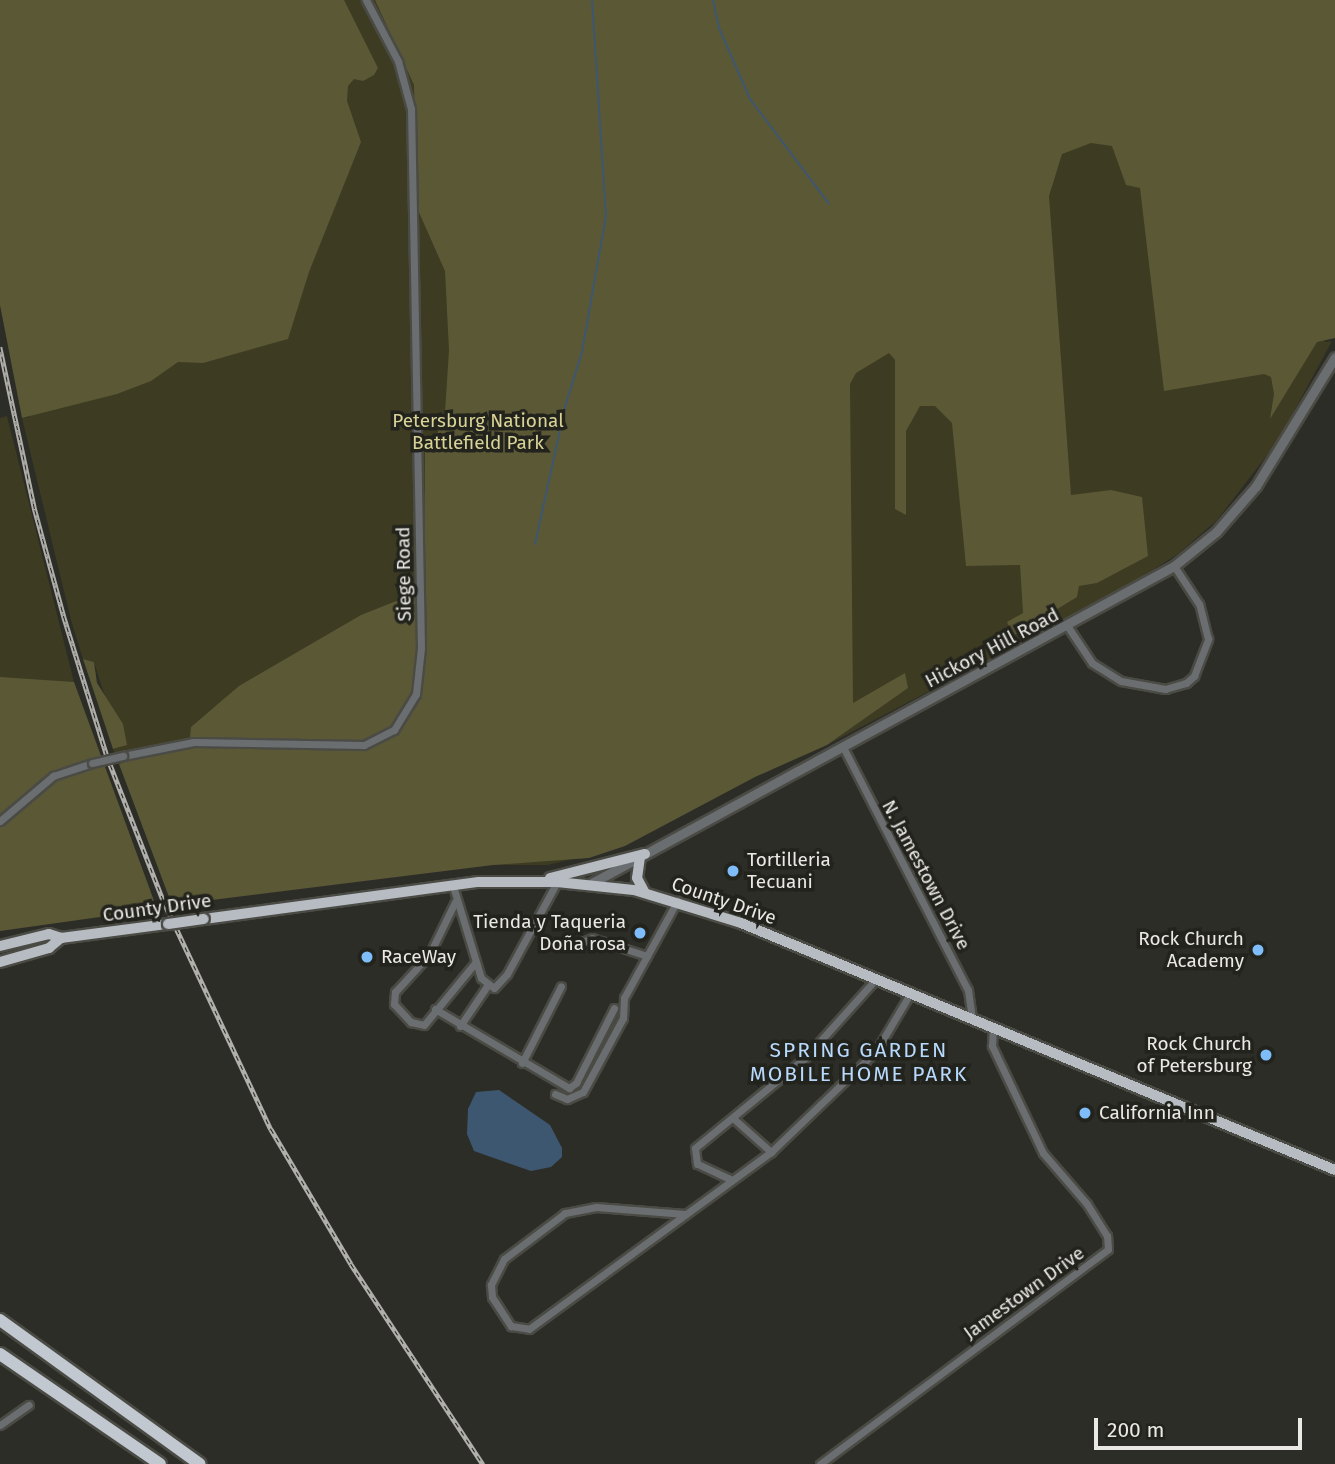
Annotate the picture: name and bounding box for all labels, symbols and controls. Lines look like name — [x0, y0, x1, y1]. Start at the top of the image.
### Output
park label: Petersburg National Battlefield Park — [392, 410, 564, 454]
street label: Siege Road — [392, 526, 416, 622]
street label: Hickory Hill Road — [921, 603, 1063, 693]
street label: N. Jamestown Drive — [877, 796, 975, 954]
place label: Tortilleria Tecuani — [747, 849, 831, 893]
marker: Tortilleria Tecuani — [725, 863, 741, 879]
street label: County Drive — [669, 872, 779, 930]
street label: County Drive — [101, 889, 213, 927]
place label: Tienda y Taqueria Doña rosa — [473, 911, 626, 955]
marker: Tienda y Taqueria Doña rosa — [632, 925, 648, 941]
place label: Rock Church Academy — [1138, 928, 1244, 972]
marker: Rock Church Academy — [1250, 942, 1266, 958]
place label: RaceWay — [381, 946, 456, 968]
marker: RaceWay — [359, 949, 375, 965]
place label: Rock Church of Petersburg — [1137, 1033, 1252, 1077]
district label: SPRING GARDEN MOBILE HOME PARK — [752, 1037, 966, 1087]
marker: Rock Church of Petersburg — [1258, 1047, 1274, 1063]
place label: California Inn — [1099, 1102, 1215, 1124]
marker: California Inn — [1077, 1105, 1093, 1121]
street label: Jamestown Drive — [959, 1242, 1089, 1344]
scale bar — [1097, 1404, 1305, 1448]
text: 200 m — [1107, 1417, 1164, 1443]

